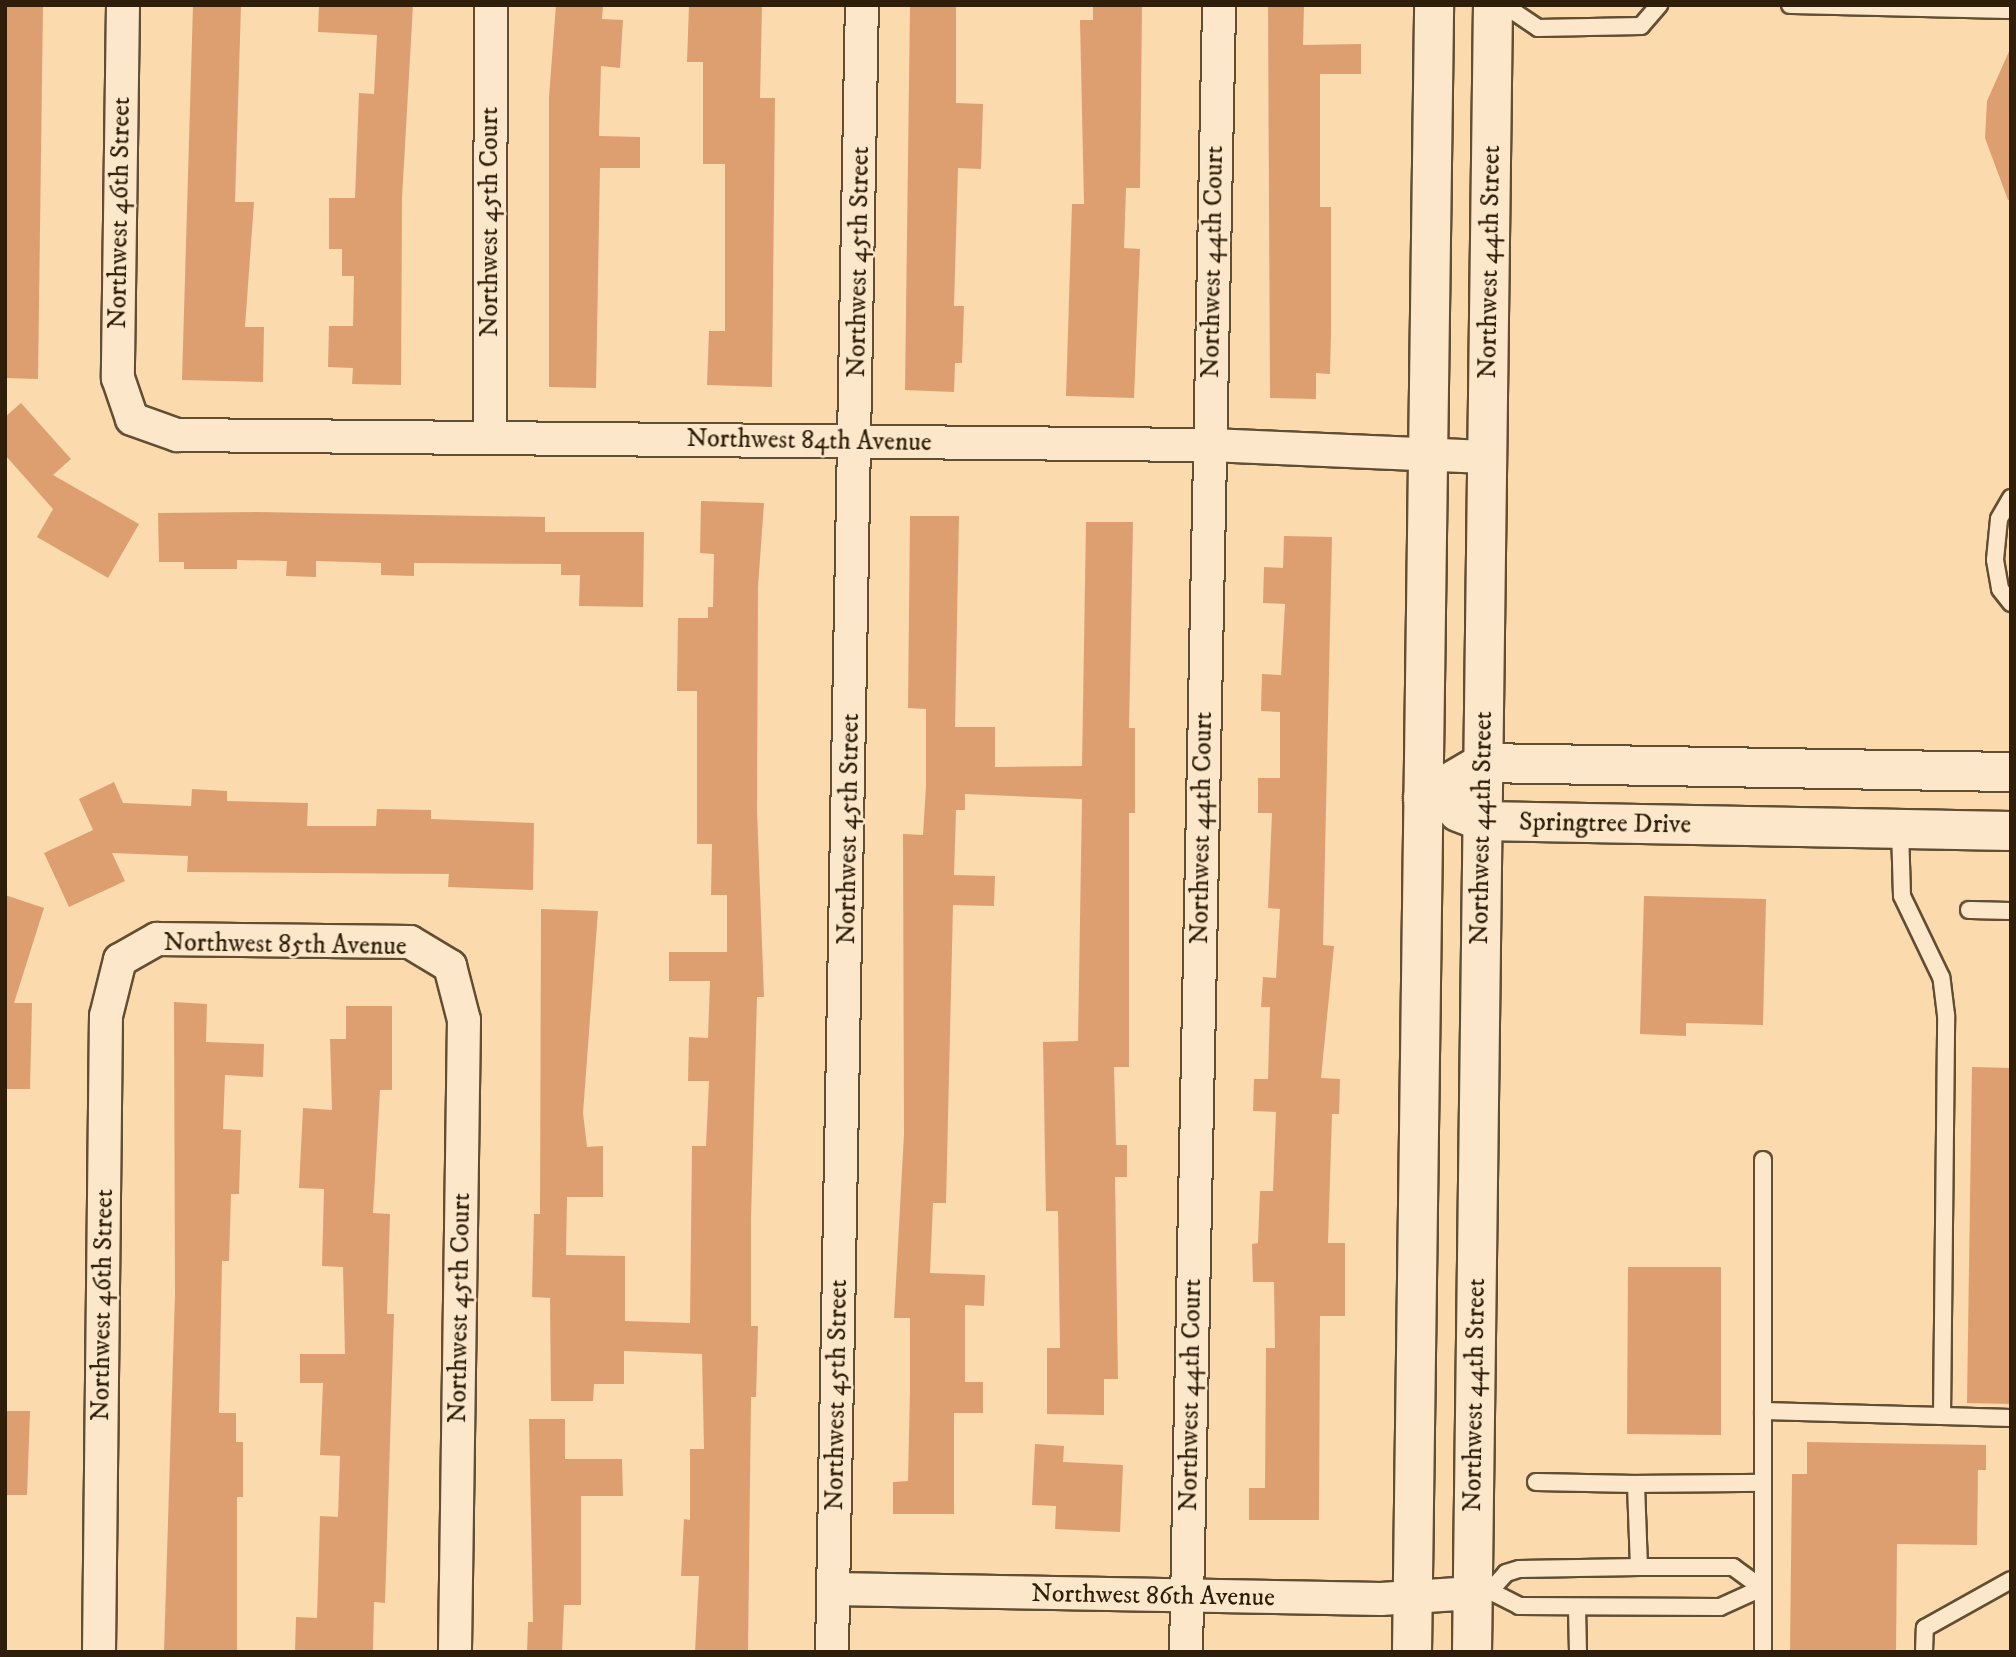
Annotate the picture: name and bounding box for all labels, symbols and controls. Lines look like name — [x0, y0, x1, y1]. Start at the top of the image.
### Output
street label: Northwest 46th Street — [102, 97, 138, 329]
street label: Northwest 45th Court — [474, 107, 506, 337]
street label: Northwest 44th Court — [1195, 145, 1231, 379]
street label: Northwest 44th Street — [1472, 145, 1508, 379]
street label: Northwest 45th Street — [841, 146, 877, 378]
street label: Northwest 84th Avenue — [686, 423, 932, 459]
street label: Northwest 44th Court — [1184, 711, 1220, 945]
street label: Northwest 44th Street — [1464, 711, 1500, 945]
street label: Northwest 45th Street — [831, 713, 867, 945]
street label: Springtree Drive — [1519, 807, 1691, 841]
street label: Northwest 85th Avenue — [163, 927, 407, 963]
street label: Northwest 46th Street — [85, 1189, 121, 1421]
street label: Northwest 45th Court — [442, 1192, 478, 1424]
street label: Northwest 44th Court — [1173, 1278, 1209, 1512]
street label: Northwest 44th Street — [1457, 1278, 1493, 1512]
street label: Northwest 45th Street — [819, 1279, 855, 1511]
street label: Northwest 86th Avenue — [1031, 1578, 1275, 1614]

